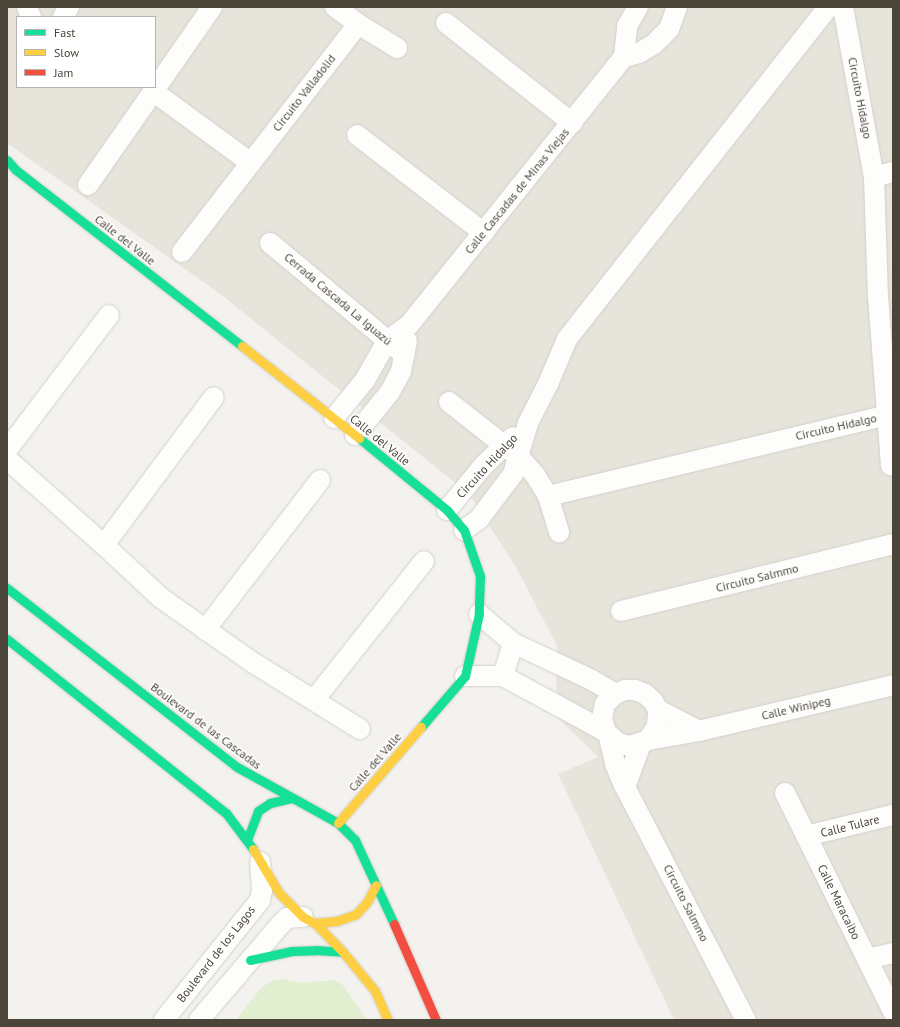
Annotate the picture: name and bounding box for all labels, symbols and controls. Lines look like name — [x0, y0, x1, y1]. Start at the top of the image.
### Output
legend — [16, 16, 156, 88]
text: Fast — [54, 25, 75, 40]
text: Slow — [54, 45, 79, 60]
street label: Circuito Valladolid — [269, 52, 339, 134]
street label: Circuito Hidalgo — [845, 56, 875, 140]
text: Jam — [54, 65, 73, 80]
street label: Calle Cascadas de Minas Viejas — [462, 125, 572, 257]
street label: Calle del Valle — [92, 212, 158, 268]
street label: Cerrada Cascada La Iguazú — [281, 250, 395, 348]
street label: Calle del Valle — [347, 411, 413, 469]
street label: Circuito Hidalgo — [794, 411, 878, 443]
street label: Circuito Hidalgo — [453, 431, 521, 501]
street label: Circuito Salmmo — [714, 561, 800, 595]
street label: Boulevard de las Cascadas — [148, 680, 264, 772]
street label: Calle Winipeg — [760, 693, 832, 723]
street label: Calle del Valle — [345, 730, 405, 794]
street label: Calle Tulare — [819, 812, 881, 840]
street label: Circuito Salmmo — [660, 862, 712, 944]
street label: Calle Maracaibo — [815, 862, 863, 942]
street label: Boulevard de los Lagos — [174, 903, 258, 1005]

